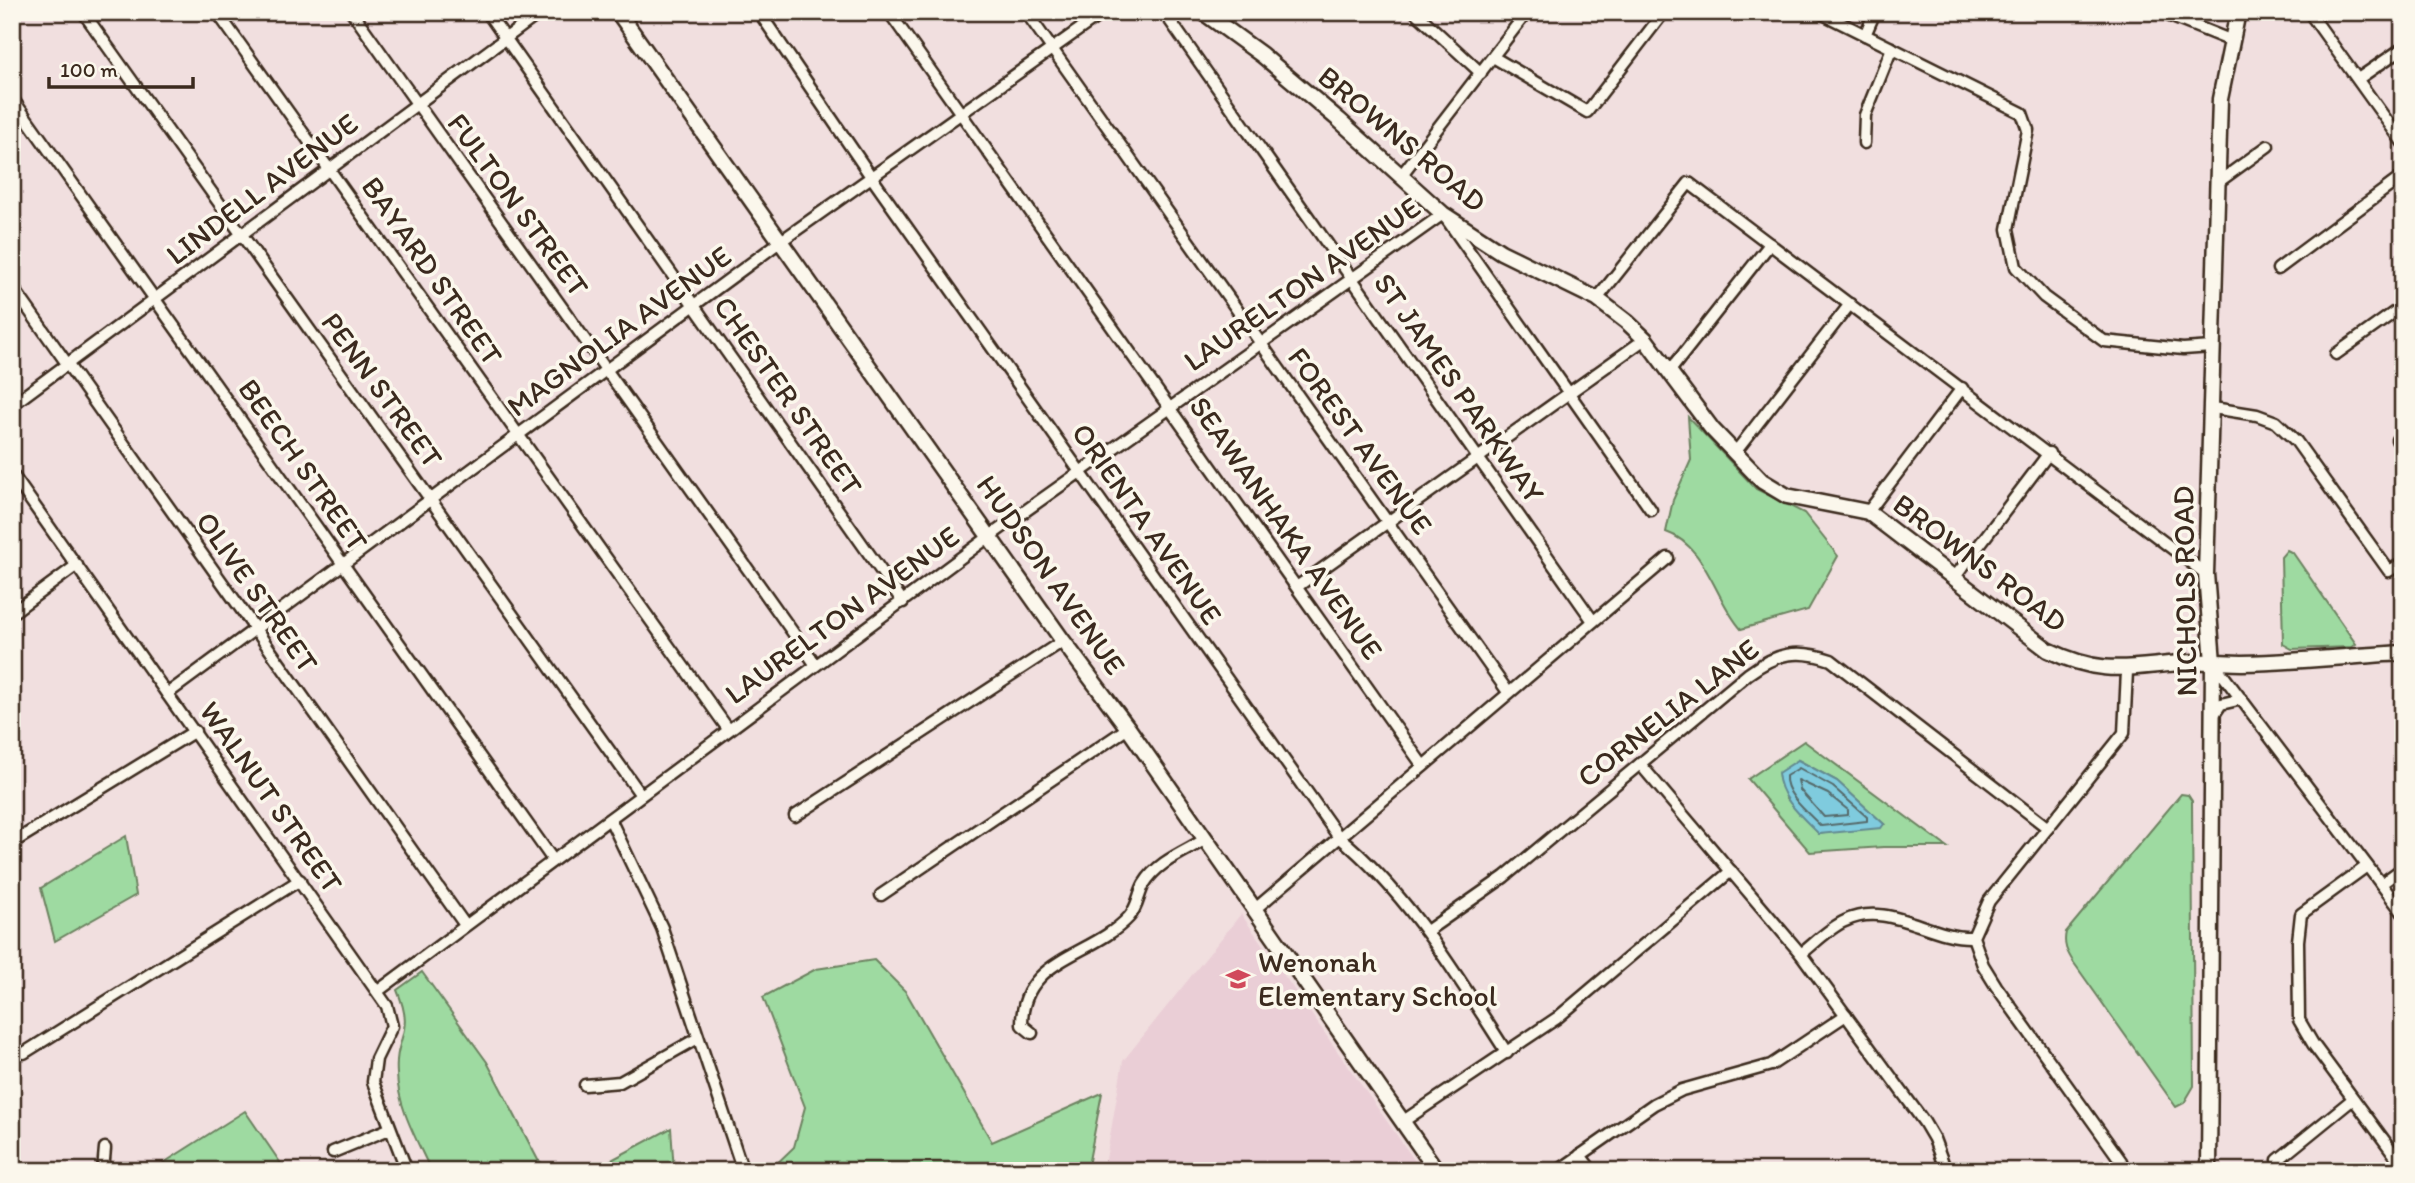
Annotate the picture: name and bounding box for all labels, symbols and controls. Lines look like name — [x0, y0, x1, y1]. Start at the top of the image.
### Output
scale bar — [49, 46, 192, 90]
text: 100 m — [60, 57, 118, 82]
street label: BROWNS ROAD — [1311, 57, 1494, 220]
street label: LINDELL AVENUE — [159, 104, 365, 273]
street label: FULTON STREET — [439, 106, 597, 304]
street label: BAYARD STREET — [354, 169, 511, 372]
street label: LAURELTON AVENUE — [1176, 188, 1427, 379]
street label: MAGNOLIA AVENUE — [499, 237, 738, 424]
street label: ST JAMES PARKWAY — [1366, 266, 1553, 510]
street label: CHESTER STREET — [706, 289, 871, 503]
street label: PENN STREET — [314, 305, 451, 475]
street label: FOREST AVENUE — [1280, 340, 1441, 542]
street label: BEECH STREET — [230, 371, 377, 558]
street label: SEAWANHAKA AVENUE — [1182, 389, 1391, 666]
street label: ORIENTA AVENUE — [1064, 416, 1231, 632]
street label: HUDSON AVENUE — [969, 468, 1134, 682]
street label: BROWNS ROAD — [1886, 485, 2075, 640]
street label: NICHOLS ROAD — [2164, 485, 2205, 697]
street label: OLIVE STREET — [188, 504, 327, 680]
street label: LAURELTON AVENUE — [717, 517, 966, 712]
street label: CORNELIA LANE — [1570, 630, 1766, 795]
street label: WALNUT STREET — [192, 694, 351, 900]
place label: Wenonah Elementary School — [1258, 943, 1498, 1014]
school or university icon: Wenonah Elementary School — [1224, 965, 1252, 993]

